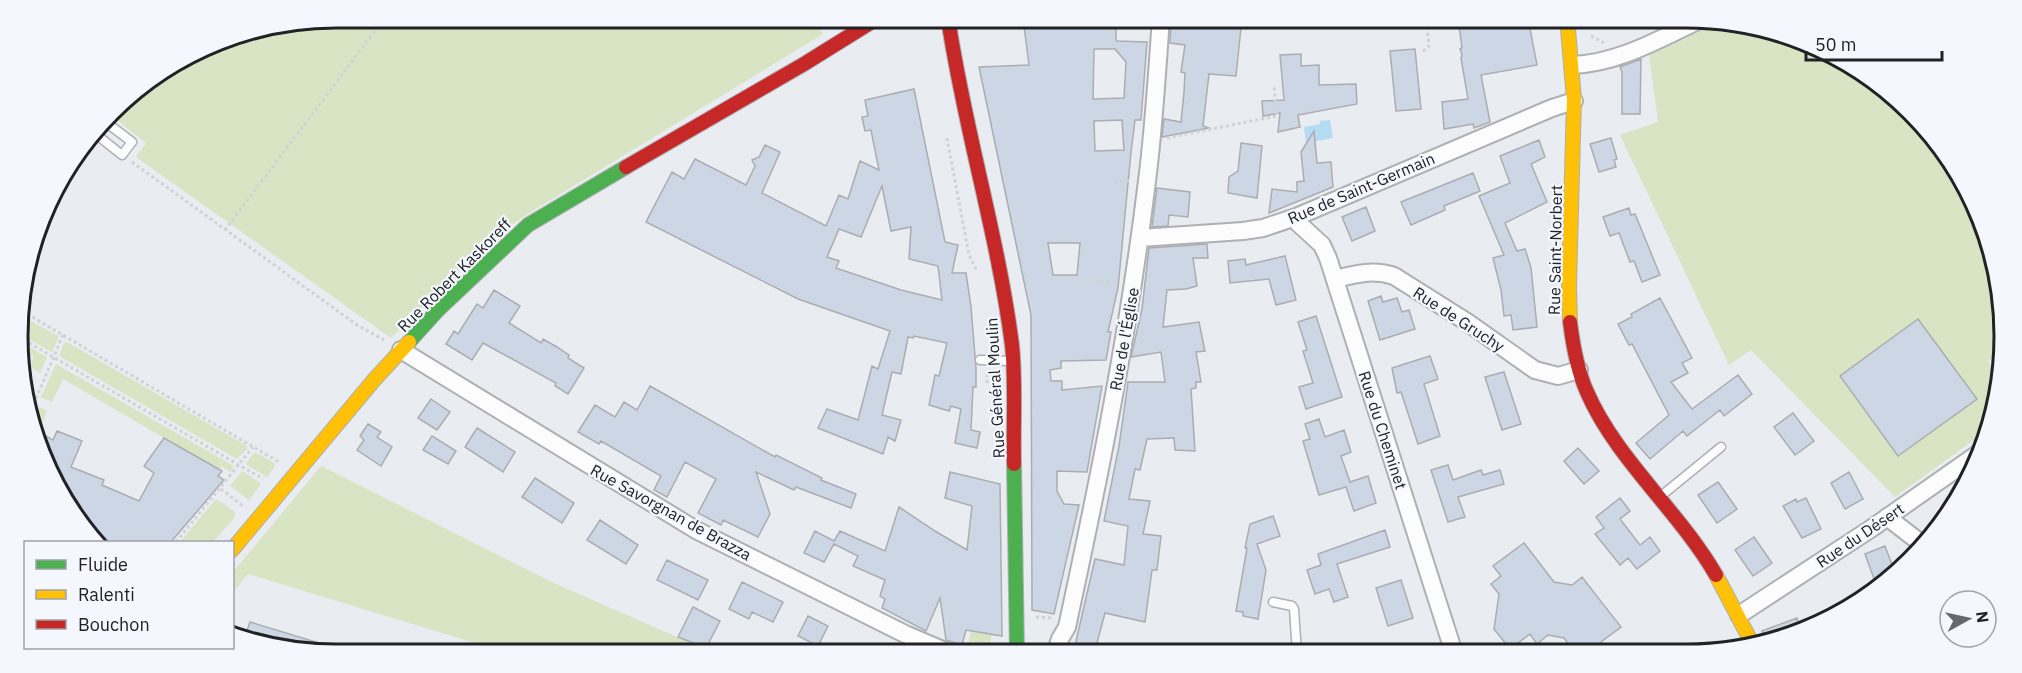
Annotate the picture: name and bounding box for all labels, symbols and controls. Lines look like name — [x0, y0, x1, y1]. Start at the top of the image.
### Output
scale bar — [1806, 24, 1942, 62]
text: 50 m — [1815, 33, 1857, 56]
street label: Rue de Saint-Germain — [1284, 148, 1438, 228]
street label: Rue Saint-Norbert — [1544, 185, 1566, 315]
street label: Rue Robert Kaskoreff — [393, 214, 515, 336]
street label: Rue de Gruchy — [1410, 282, 1508, 356]
street label: Rue de l'Église — [1104, 285, 1143, 392]
street label: Rue Général Moulin — [981, 317, 1009, 459]
street label: Rue du Cheminet — [1354, 368, 1412, 492]
street label: Rue Savorgnan de Brazza — [587, 459, 755, 565]
street label: Rue du Désert — [1812, 498, 1908, 572]
legend — [24, 541, 234, 649]
text: Fluide — [78, 553, 128, 576]
text: Ralenti — [78, 583, 135, 606]
north arrow — [1938, 589, 1998, 649]
text: N — [1972, 610, 1994, 624]
text: Bouchon — [78, 613, 150, 636]

